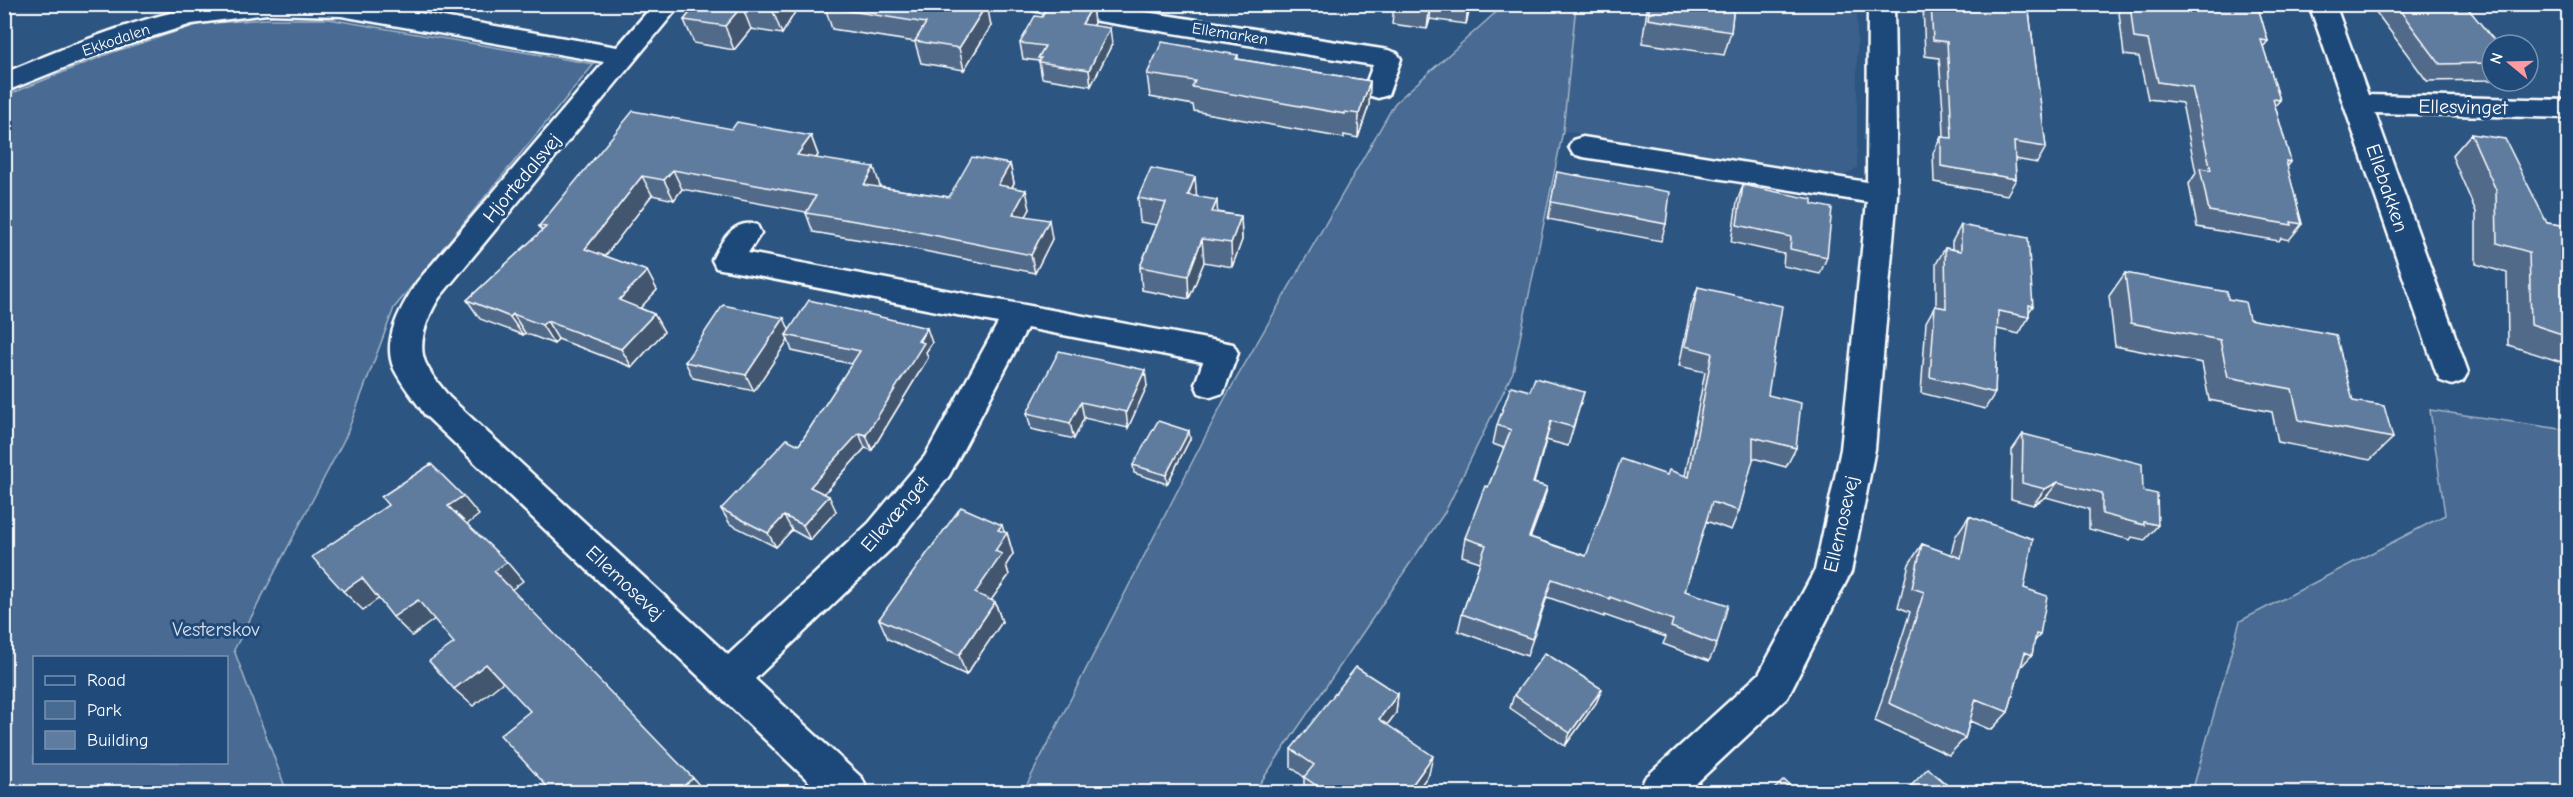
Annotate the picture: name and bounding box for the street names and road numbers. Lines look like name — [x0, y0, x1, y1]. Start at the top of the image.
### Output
street label: Ellemarken — [1191, 19, 1269, 49]
street label: Ekkodalen — [80, 20, 152, 60]
street label: Ellesvinget — [2418, 95, 2509, 119]
street label: Hjortedalsvej — [478, 129, 566, 227]
street label: Ellebakken — [2361, 141, 2413, 235]
street label: Ellevænget — [856, 471, 935, 557]
street label: Ellemosevej — [1819, 473, 1863, 575]
street label: Ellemosevej — [581, 541, 669, 625]

